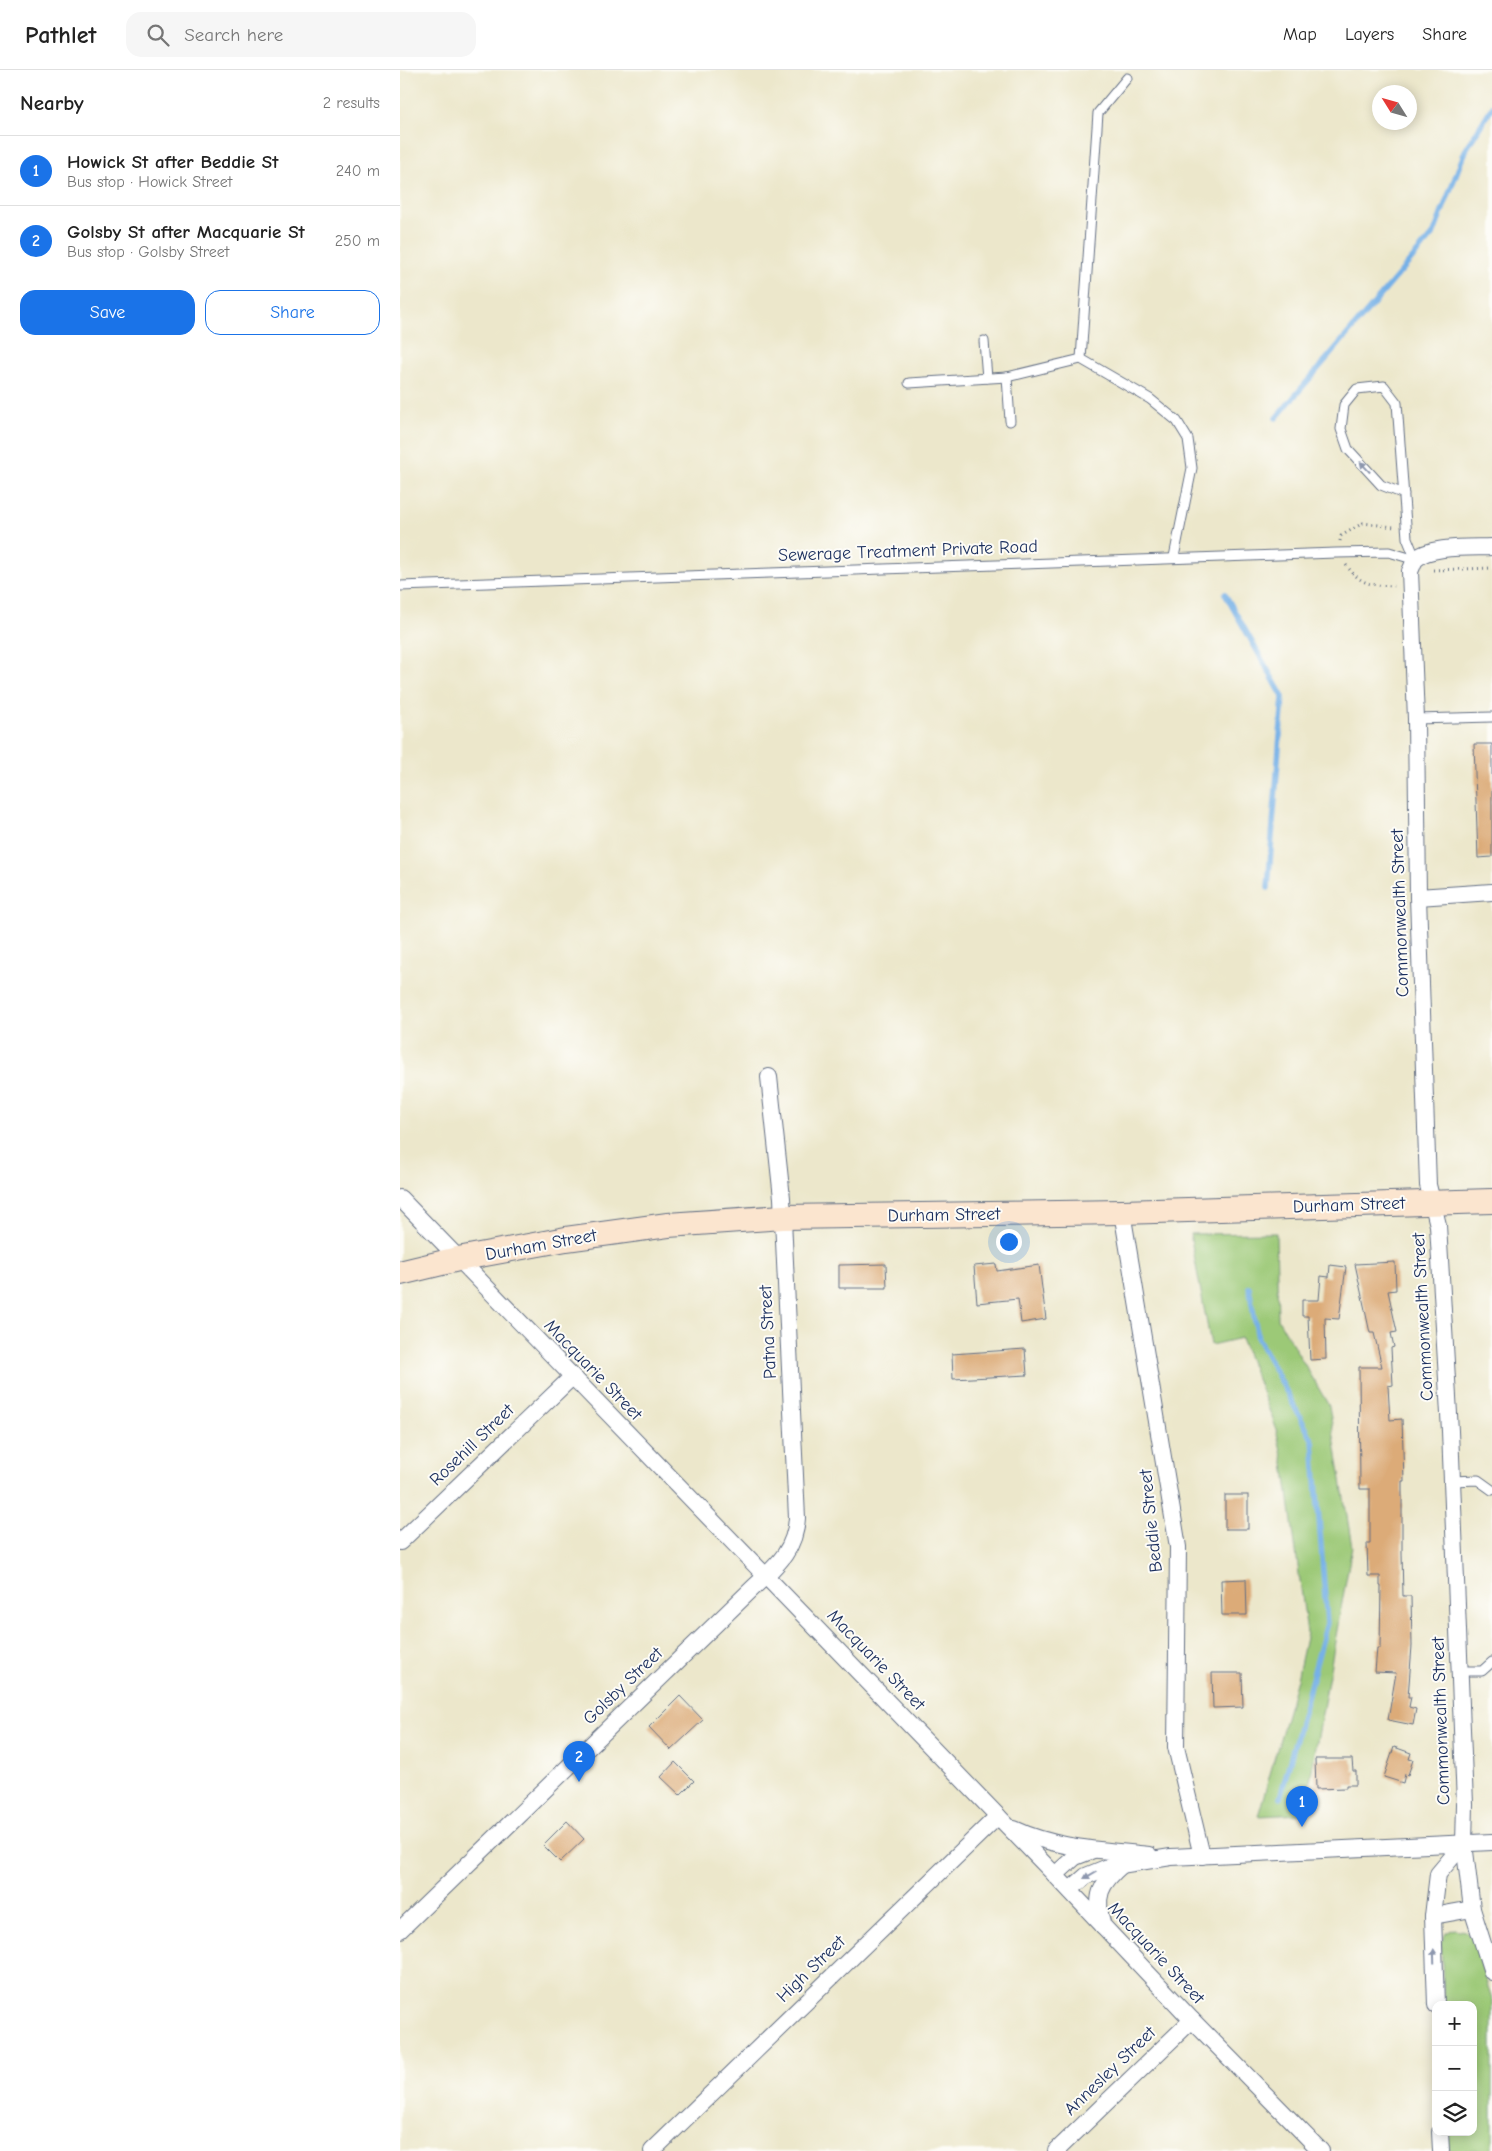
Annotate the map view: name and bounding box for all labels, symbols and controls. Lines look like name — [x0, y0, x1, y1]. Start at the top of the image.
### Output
search box — [126, 12, 476, 57]
text: Pathlet — [25, 21, 96, 49]
icon: search — [144, 21, 172, 49]
text: Search here — [184, 24, 283, 46]
text: Map — [1283, 24, 1317, 45]
text: Layers — [1345, 24, 1394, 45]
text: Share — [1422, 24, 1467, 45]
north arrow — [1372, 85, 1417, 130]
text: Nearby — [20, 91, 84, 115]
text: 2 results — [323, 94, 380, 112]
text: Howick St after Beddie St — [67, 151, 278, 173]
text: 1 — [33, 162, 39, 180]
text: 240 m — [336, 162, 380, 180]
text: Bus stop · Howick Street — [67, 173, 232, 191]
text: Golsby St after Macquarie St — [67, 221, 305, 243]
text: 2 — [32, 232, 40, 250]
text: 250 m — [335, 232, 380, 250]
text: Bus stop · Golsby Street — [67, 243, 229, 261]
button: Save — [20, 290, 195, 335]
button: Share — [205, 290, 380, 335]
one-way arrow — [1359, 462, 1371, 474]
street label: Sewerage Treatment Private Road — [778, 536, 1038, 566]
street label: Commonwealth Street — [1387, 828, 1413, 998]
street label: Durham Street — [1292, 1193, 1406, 1217]
street label: Durham Street — [888, 1204, 1001, 1226]
street label: Durham Street — [484, 1225, 599, 1265]
your location — [996, 1229, 1022, 1255]
street label: Commonwealth Street — [1408, 1232, 1438, 1402]
street label: Patna Street — [755, 1284, 781, 1380]
street label: Macquarie Street — [540, 1315, 647, 1425]
street label: Rosehill Street — [425, 1399, 519, 1490]
street label: Beddie Street — [1135, 1468, 1167, 1574]
street label: Macquarie Street — [823, 1605, 930, 1715]
street label: Commonwealth Street — [1428, 1636, 1454, 1806]
street label: Golsby Street — [579, 1642, 668, 1729]
pin: 2 — [563, 1741, 595, 1782]
pin: 1 — [1286, 1786, 1318, 1827]
one-way arrow — [1083, 1870, 1096, 1879]
street label: Macquarie Street — [1103, 1898, 1209, 2009]
street label: High Street — [772, 1931, 850, 2007]
one-way arrow — [1430, 1948, 1438, 1964]
map controls — [1432, 2001, 1477, 2136]
button: + — [1432, 2001, 1477, 2046]
street label: Annesley Street — [1060, 2022, 1161, 2120]
button: − — [1432, 2046, 1477, 2091]
button: layers — [1432, 2091, 1477, 2136]

